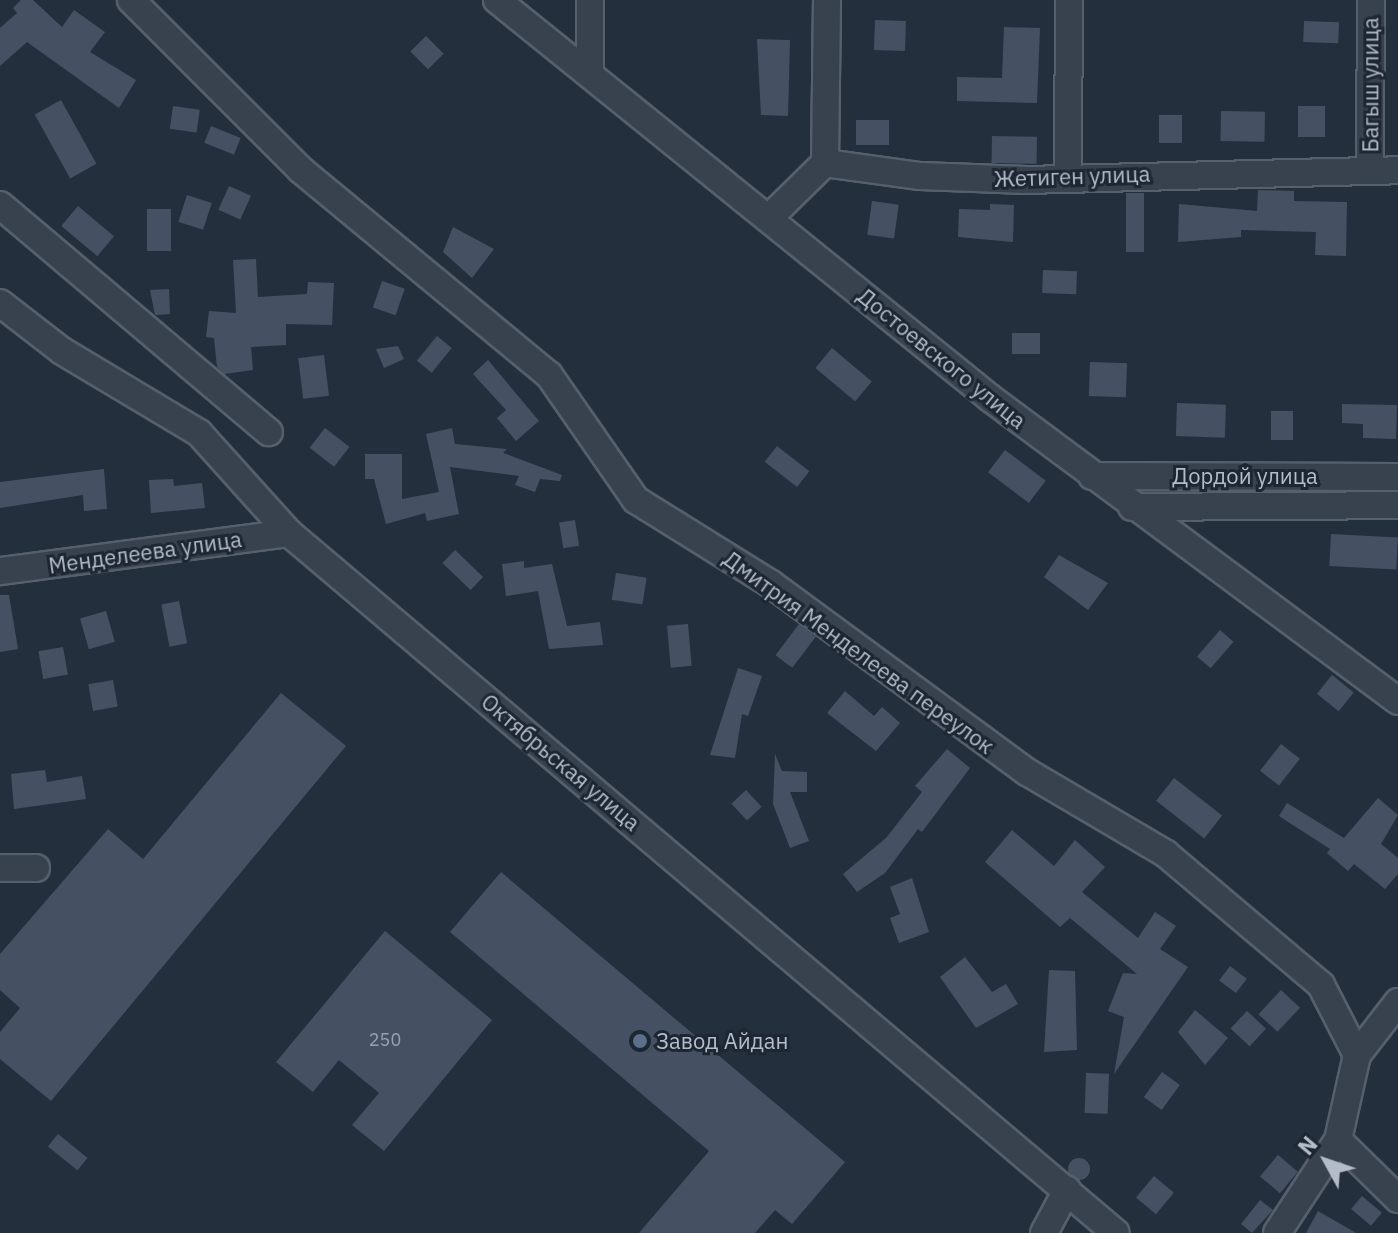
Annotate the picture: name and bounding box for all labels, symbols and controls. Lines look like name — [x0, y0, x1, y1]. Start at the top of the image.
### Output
street label: Багыш улица — [1357, 18, 1383, 152]
street label: Жетиген улица — [993, 160, 1151, 192]
street label: Достоевского улица — [853, 282, 1031, 434]
street label: Дордой улица — [1172, 463, 1318, 489]
street label: Менделеева улица — [47, 525, 243, 579]
street label: Дмитрия Менделеева переулок — [719, 545, 999, 759]
street label: Октябрьская улица — [476, 688, 646, 836]
place label: Завод Айдан — [656, 1028, 789, 1054]
house number: 250 — [369, 1029, 401, 1051]
marker: Завод Айдан — [631, 1032, 649, 1050]
north arrow — [1286, 1121, 1366, 1201]
text: N — [1291, 1130, 1323, 1161]

